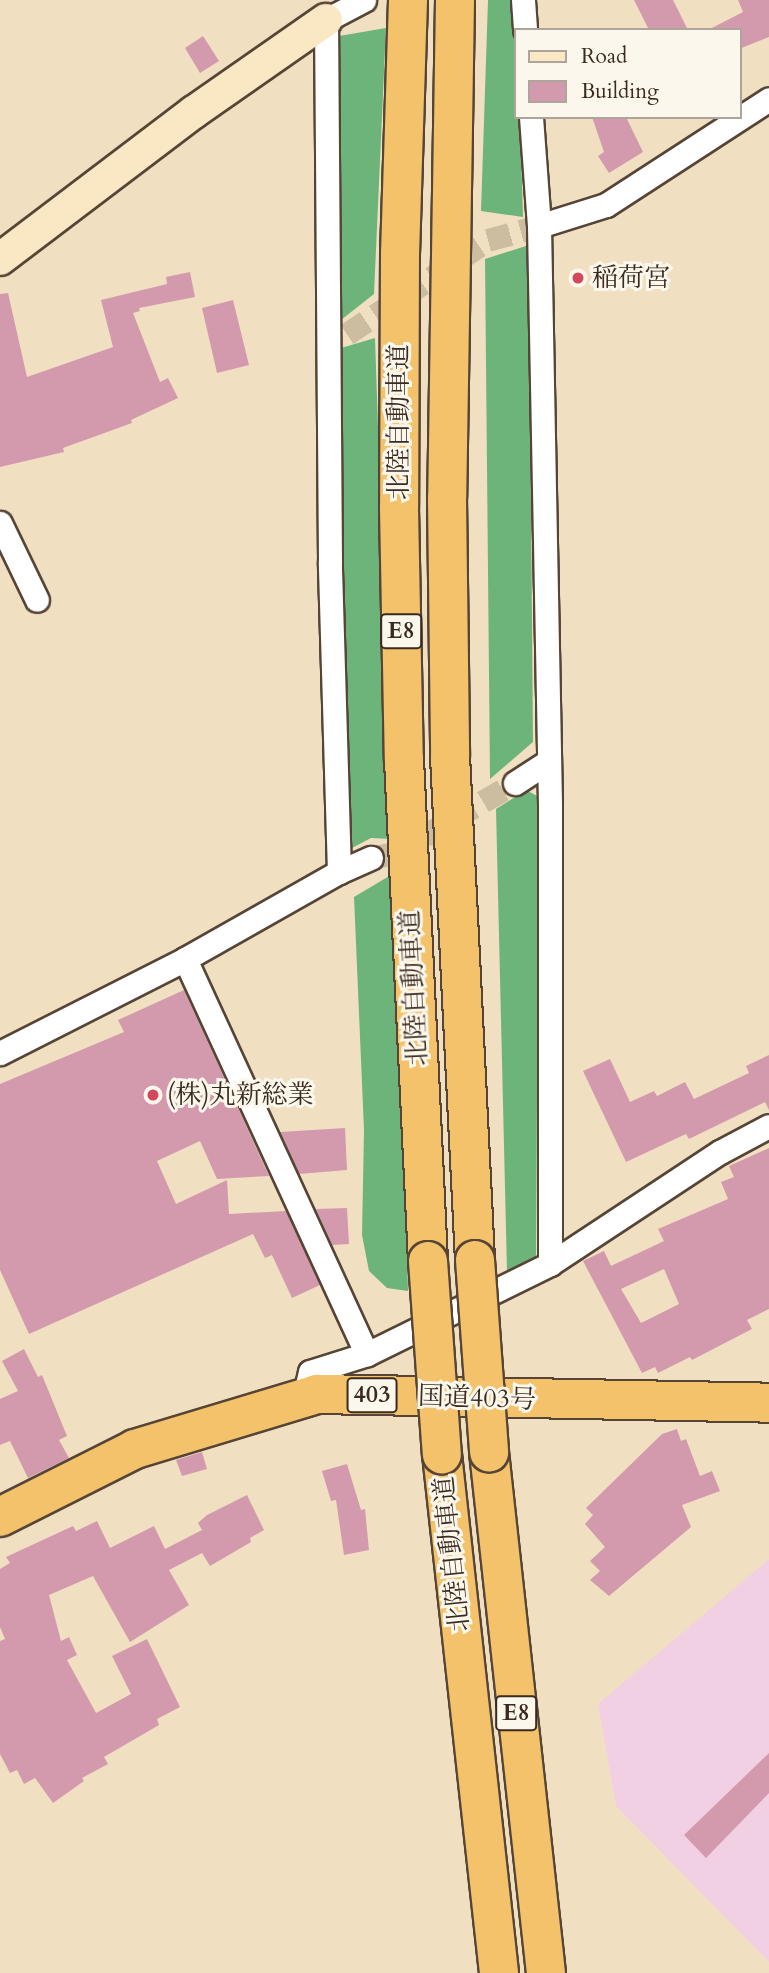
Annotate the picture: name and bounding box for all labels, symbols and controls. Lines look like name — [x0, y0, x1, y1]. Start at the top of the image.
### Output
legend — [514, 28, 741, 119]
text: Road — [581, 42, 627, 71]
text: Building — [581, 77, 659, 106]
place label: 稲荷宮 — [592, 262, 670, 294]
marker: 稲荷宮 — [570, 270, 586, 286]
street label: 北陸自動車道 — [383, 344, 415, 500]
road number: E8 — [380, 610, 422, 652]
street label: 北陸自動車道 — [394, 909, 434, 1067]
place label: (株)丸新総業 — [167, 1079, 314, 1111]
marker: (株)丸新総業 — [145, 1087, 161, 1103]
road number: 403 — [346, 1374, 398, 1415]
street label: 国道403号 — [418, 1380, 536, 1416]
street label: 北陸自動車道 — [428, 1475, 476, 1633]
road number: E8 — [495, 1693, 537, 1734]

